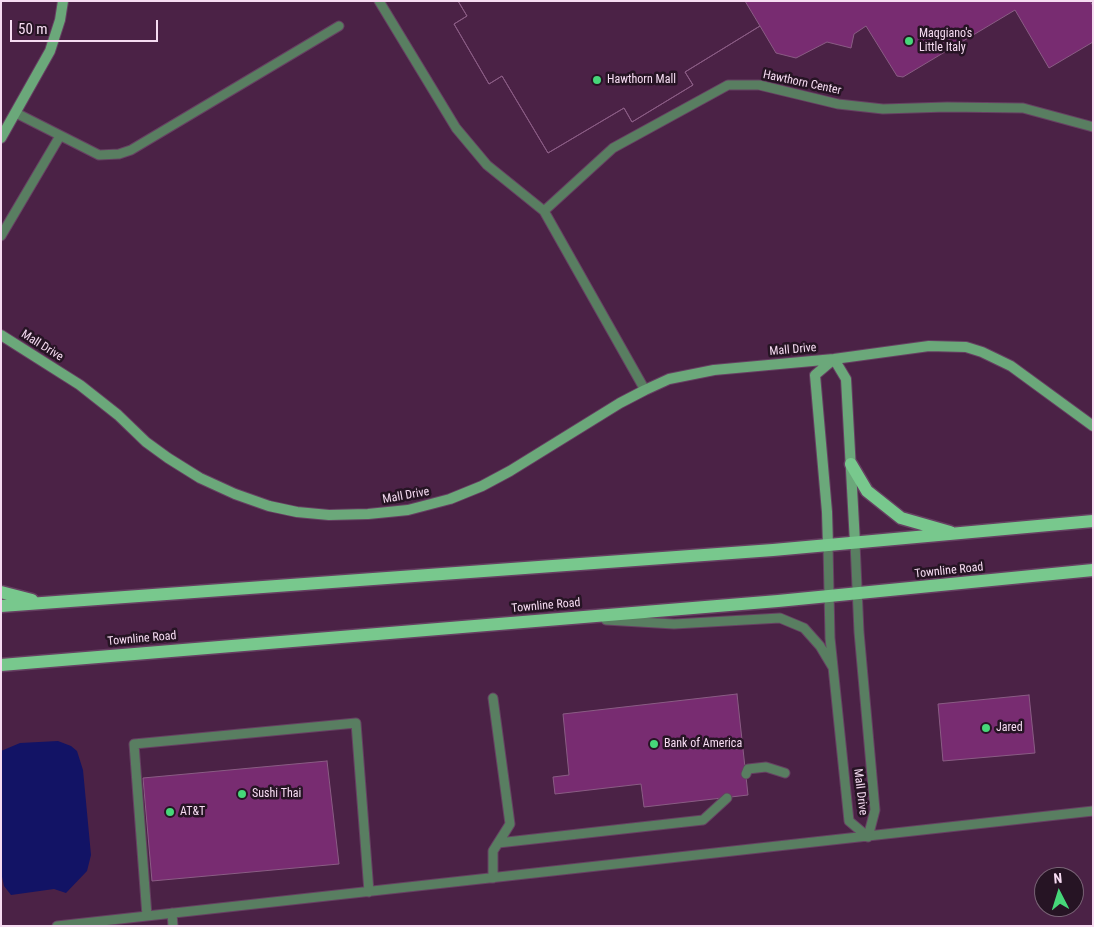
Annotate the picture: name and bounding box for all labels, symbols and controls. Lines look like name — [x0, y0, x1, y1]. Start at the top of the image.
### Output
scale bar — [12, 10, 160, 42]
text: 50 m — [18, 20, 48, 38]
place label: Maggiano's Little Italy — [919, 27, 972, 55]
marker: Maggiano's Little Italy — [903, 35, 915, 47]
street label: Hawthorn Center — [762, 68, 842, 98]
place label: Hawthorn Mall — [607, 73, 676, 87]
marker: Hawthorn Mall — [591, 74, 603, 86]
street label: Mall Drive — [18, 327, 66, 365]
street label: Mall Drive — [769, 341, 817, 359]
street label: Mall Drive — [382, 485, 430, 507]
street label: Townline Road — [914, 560, 984, 582]
street label: Townline Road — [511, 596, 581, 616]
street label: Townline Road — [107, 629, 177, 649]
place label: Jared — [996, 721, 1023, 735]
marker: Jared — [980, 722, 992, 734]
place label: Bank of America — [664, 737, 742, 751]
marker: Bank of America — [648, 738, 660, 750]
street label: Mall Drive — [850, 768, 870, 816]
place label: Sushi Thai — [252, 787, 301, 801]
marker: Sushi Thai — [236, 788, 248, 800]
place label: AT&T — [180, 805, 205, 819]
marker: AT&T — [164, 806, 176, 818]
north arrow — [1034, 867, 1084, 917]
text: N — [1053, 870, 1063, 886]

